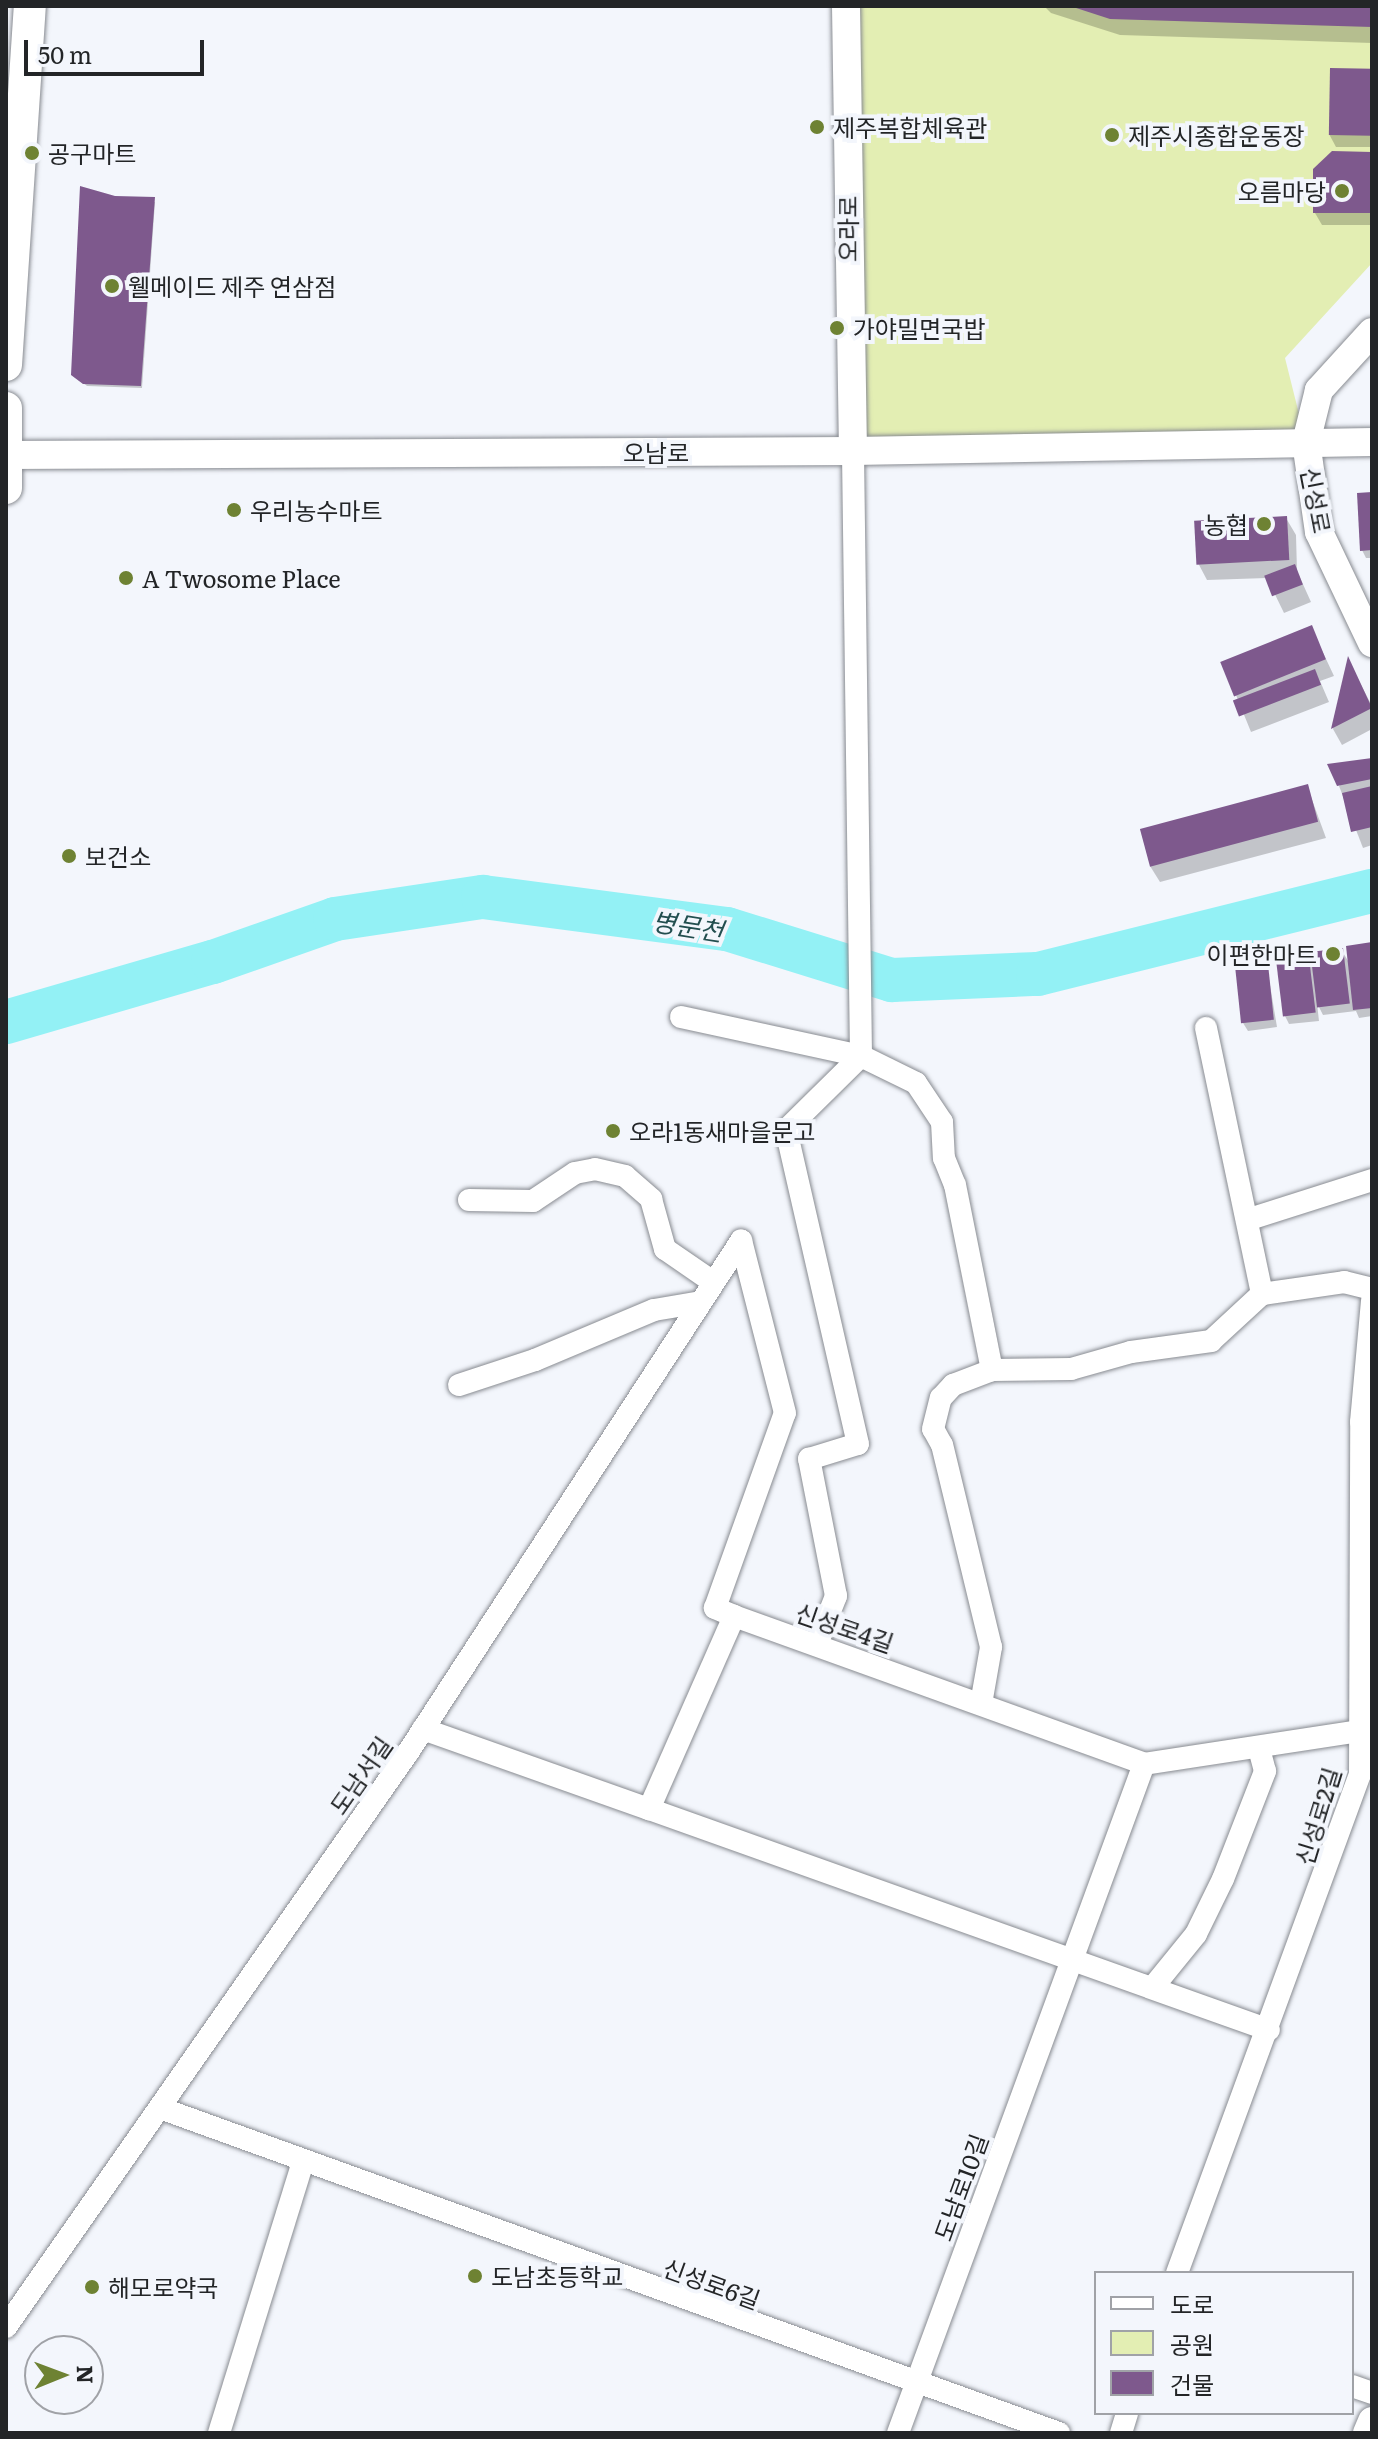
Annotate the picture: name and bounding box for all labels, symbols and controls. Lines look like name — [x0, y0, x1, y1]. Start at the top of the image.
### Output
scale bar — [28, 24, 208, 74]
text: 50 m — [38, 36, 92, 71]
place label: 제주복합체육관 — [833, 113, 988, 141]
marker: 제주복합체육관 — [808, 118, 826, 136]
place label: 제주시종합운동장 — [1128, 121, 1305, 149]
marker: 제주시종합운동장 — [1103, 126, 1121, 144]
place label: 공구마트 — [48, 139, 136, 167]
marker: 공구마트 — [23, 144, 41, 162]
place label: 오름마당 — [1238, 177, 1326, 205]
marker: 오름마당 — [1333, 182, 1351, 200]
street label: 오라로 — [833, 196, 861, 262]
place label: 웰메이드 제주 연삼점 — [128, 272, 336, 300]
marker: 웰메이드 제주 연삼점 — [103, 277, 121, 295]
place label: 가야밀면국밥 — [853, 314, 985, 342]
marker: 가야밀면국밥 — [828, 319, 846, 337]
street label: 오남로 — [623, 438, 689, 466]
street label: 신성로 — [1297, 465, 1337, 535]
place label: 우리농수마트 — [250, 496, 382, 524]
marker: 우리농수마트 — [225, 501, 243, 519]
place label: 농협 — [1204, 510, 1248, 538]
marker: 농협 — [1255, 515, 1273, 533]
place label: A Twosome Place — [142, 564, 341, 592]
marker: A Twosome Place — [117, 569, 135, 587]
place label: 보건소 — [85, 842, 151, 870]
marker: 보건소 — [60, 847, 78, 865]
water label: 병문천 — [650, 904, 726, 946]
place label: 이편한마트 — [1207, 940, 1317, 968]
marker: 이편한마트 — [1324, 945, 1342, 963]
place label: 오라1동새마을문고 — [629, 1117, 815, 1145]
marker: 오라1동새마을문고 — [604, 1122, 622, 1140]
street label: 신성로4길 — [792, 1597, 898, 1657]
street label: 도남서길 — [323, 1731, 397, 1819]
street label: 신성로2길 — [1289, 1764, 1345, 1868]
street label: 도남로10길 — [927, 2129, 993, 2245]
street label: 신성로6길 — [660, 2252, 764, 2314]
place label: 도남초등학교 — [491, 2262, 623, 2290]
marker: 도남초등학교 — [466, 2267, 484, 2285]
legend — [1094, 2271, 1354, 2415]
place label: 해모로약국 — [108, 2273, 218, 2301]
marker: 해모로약국 — [83, 2278, 101, 2296]
text: 도로 — [1170, 2286, 1214, 2321]
text: 공원 — [1170, 2326, 1214, 2361]
north arrow — [24, 2335, 104, 2415]
text: N — [70, 2365, 103, 2384]
text: 건물 — [1170, 2366, 1214, 2401]

